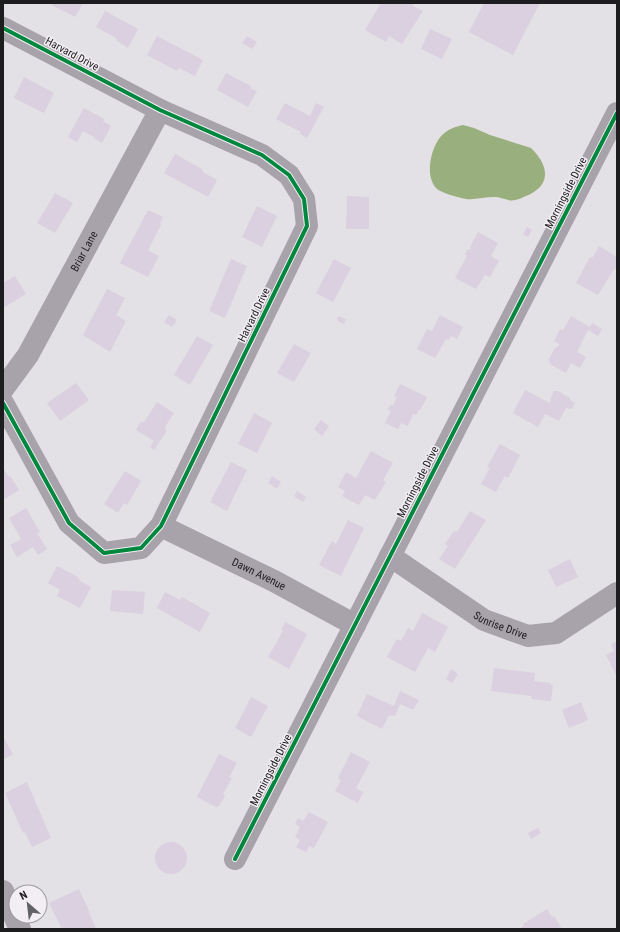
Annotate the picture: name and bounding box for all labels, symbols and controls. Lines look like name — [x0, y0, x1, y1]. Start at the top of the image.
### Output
street label: Harvard Drive — [43, 35, 101, 73]
street label: Morningside Drive — [542, 155, 590, 231]
street label: Briar Lane — [68, 229, 100, 274]
street label: Harvard Drive — [235, 286, 273, 344]
street label: Morningside Drive — [394, 444, 442, 520]
street label: Dawn Avenue — [230, 555, 288, 593]
street label: Sunrise Drive — [471, 608, 529, 642]
street label: Morningside Drive — [247, 732, 295, 808]
north arrow — [8, 884, 48, 924]
text: N — [18, 888, 30, 903]

